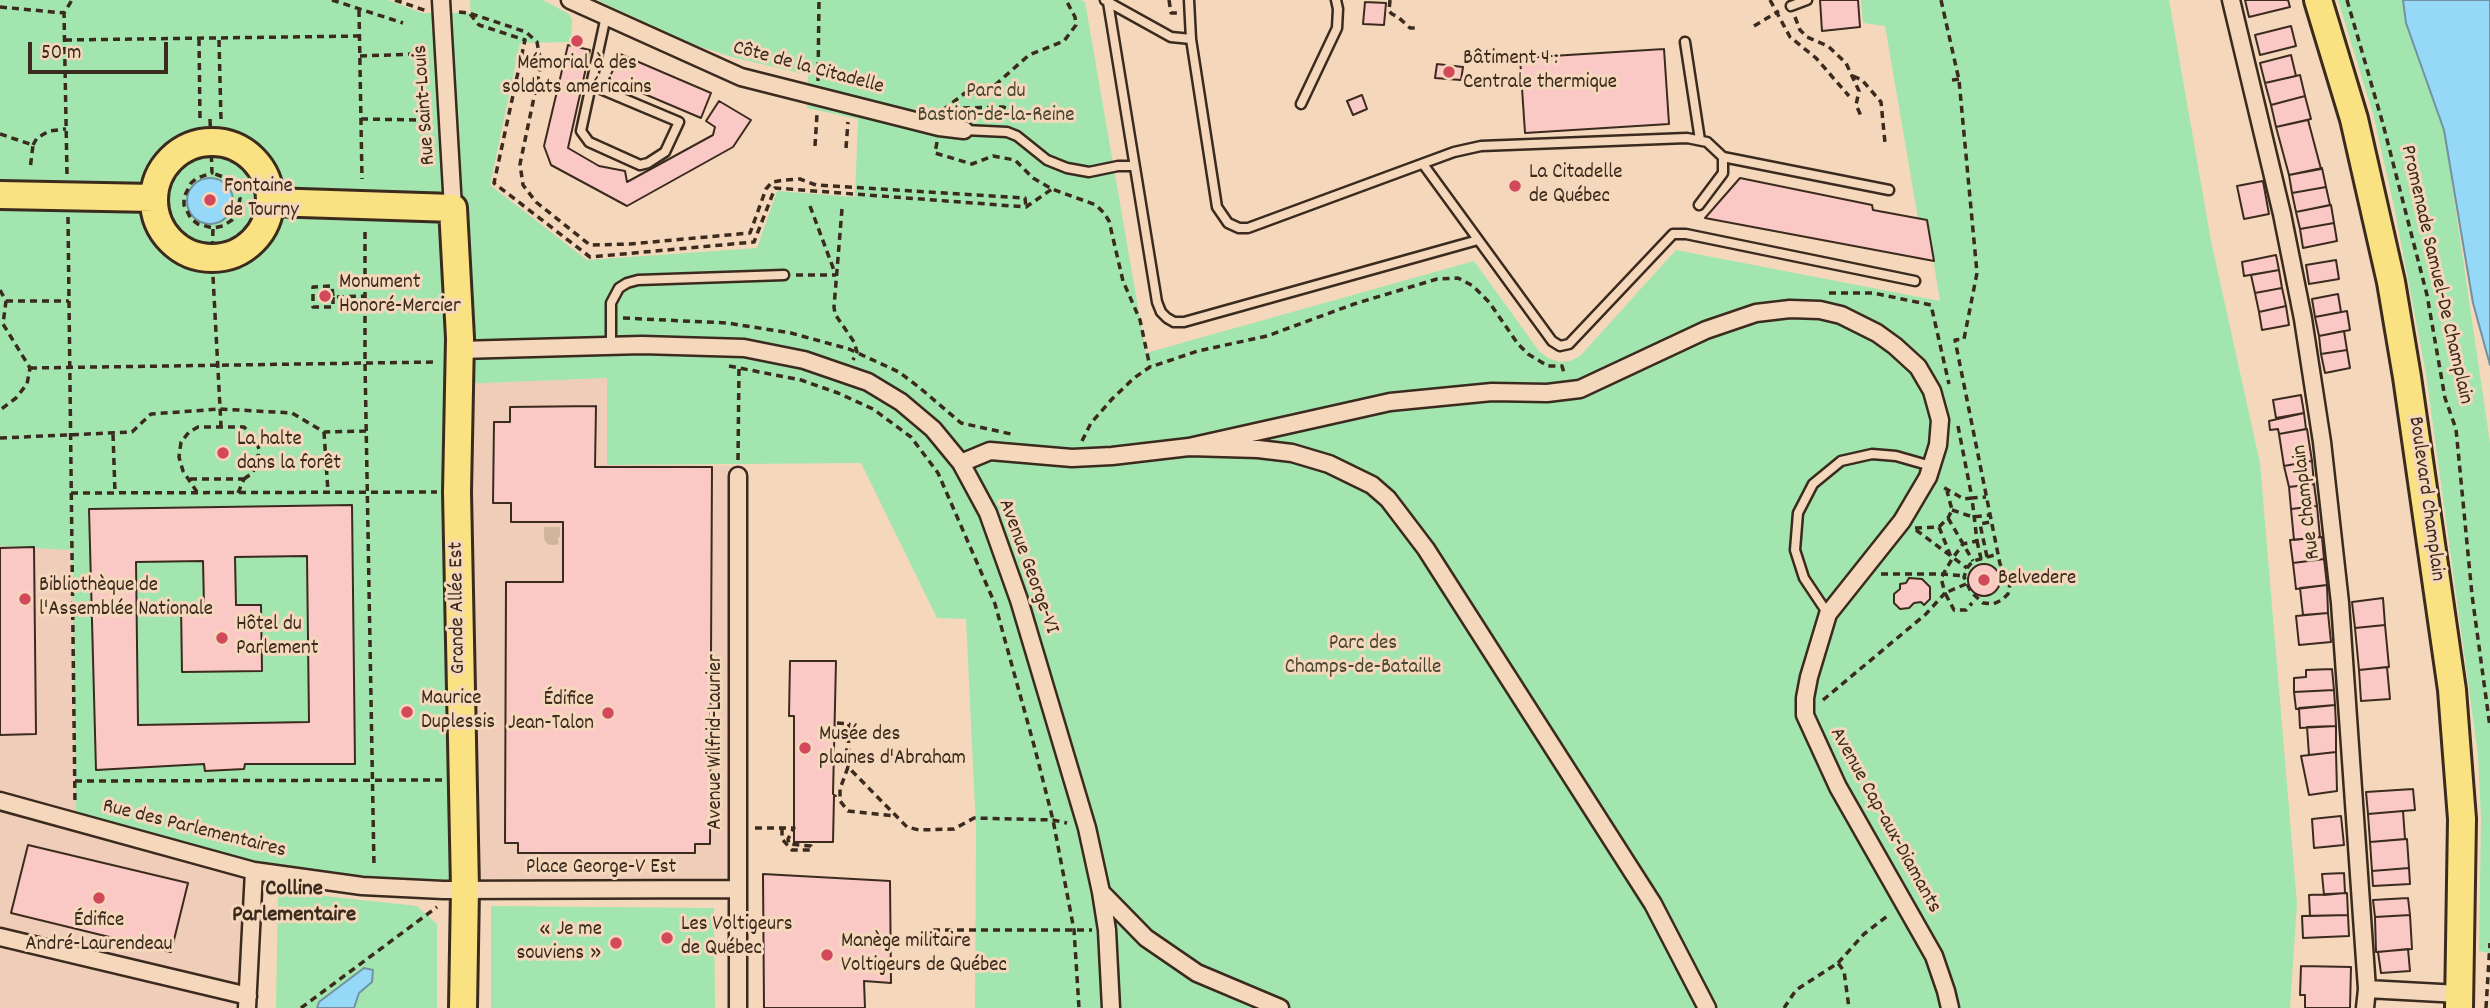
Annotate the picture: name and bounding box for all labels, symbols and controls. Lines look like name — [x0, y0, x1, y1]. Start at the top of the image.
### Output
scale bar — [32, 28, 172, 72]
marker: Mémorial à des soldats américains — [569, 33, 585, 49]
street label: Côte de la Citadelle — [730, 37, 886, 101]
text: 50 m — [41, 39, 81, 69]
street label: Rue Saint-Louis — [409, 44, 443, 166]
place label: Bâtiment 4 : Centrale thermique — [1463, 47, 1617, 97]
place label: Mémorial à des soldats américains — [502, 52, 652, 102]
marker: Bâtiment 4 : Centrale thermique — [1441, 64, 1457, 80]
park label: Parc du Bastion-de-la-Reine — [917, 80, 1075, 130]
street label: Promenade Samuel-De Champlain — [2393, 143, 2477, 407]
place label: La Citadelle de Québec — [1529, 161, 1622, 211]
place label: Fontaine de Tourny — [224, 175, 299, 225]
marker: La Citadelle de Québec — [1507, 178, 1523, 194]
marker: Fontaine de Tourny — [202, 192, 218, 208]
place label: Monument Honoré-Mercier — [339, 271, 461, 321]
marker: Monument Honoré-Mercier — [317, 288, 333, 304]
street label: Boulevard Champlain — [2401, 415, 2449, 583]
place label: La halte dans la forêt — [237, 428, 341, 478]
street label: Rue Champlain — [2288, 443, 2328, 561]
marker: La halte dans la forêt — [215, 445, 231, 461]
street label: Avenue George-VI — [991, 496, 1063, 638]
street label: Grande Allée Est — [445, 542, 473, 674]
place label: Belvedere — [1998, 567, 2076, 593]
marker: Belvedere — [1976, 572, 1992, 588]
place label: Bibliothèque de l'Assemblée Nationale — [39, 574, 213, 624]
marker: Bibliothèque de l'Assemblée Nationale — [17, 591, 33, 607]
place label: Hôtel du Parlement — [236, 613, 319, 663]
marker: Hôtel du Parlement — [214, 630, 230, 646]
park label: Parc des Champs-de-Bataille — [1285, 632, 1441, 682]
street label: Avenue Wilfrid-Laurier — [704, 654, 730, 830]
place label: Maurice Duplessis — [421, 687, 495, 737]
place label: Édifice Jean-Talon — [508, 688, 594, 738]
marker: Maurice Duplessis — [399, 704, 415, 720]
marker: Édifice Jean-Talon — [600, 705, 616, 721]
place label: Musée des plaines d'Abraham — [819, 723, 966, 773]
street label: Avenue Cap-aux-Diamants — [1822, 724, 1946, 918]
marker: Musée des plaines d'Abraham — [797, 740, 813, 756]
street label: Rue des Parlementaires — [100, 795, 288, 865]
street label: Place George-V Est — [526, 856, 676, 882]
district label: Colline Parlementaire — [232, 877, 356, 931]
marker: Édifice André-Laurendeau — [91, 890, 107, 906]
place label: Édifice André-Laurendeau — [25, 909, 173, 959]
place label: Les Voltigeurs de Québec — [681, 913, 793, 963]
place label: « Je me souviens » — [516, 918, 602, 968]
marker: Les Voltigeurs de Québec — [659, 930, 675, 946]
place label: Manège militaire Voltigeurs de Québec — [841, 930, 1007, 980]
marker: « Je me souviens » — [608, 935, 624, 951]
marker: Manège militaire Voltigeurs de Québec — [819, 947, 835, 963]

